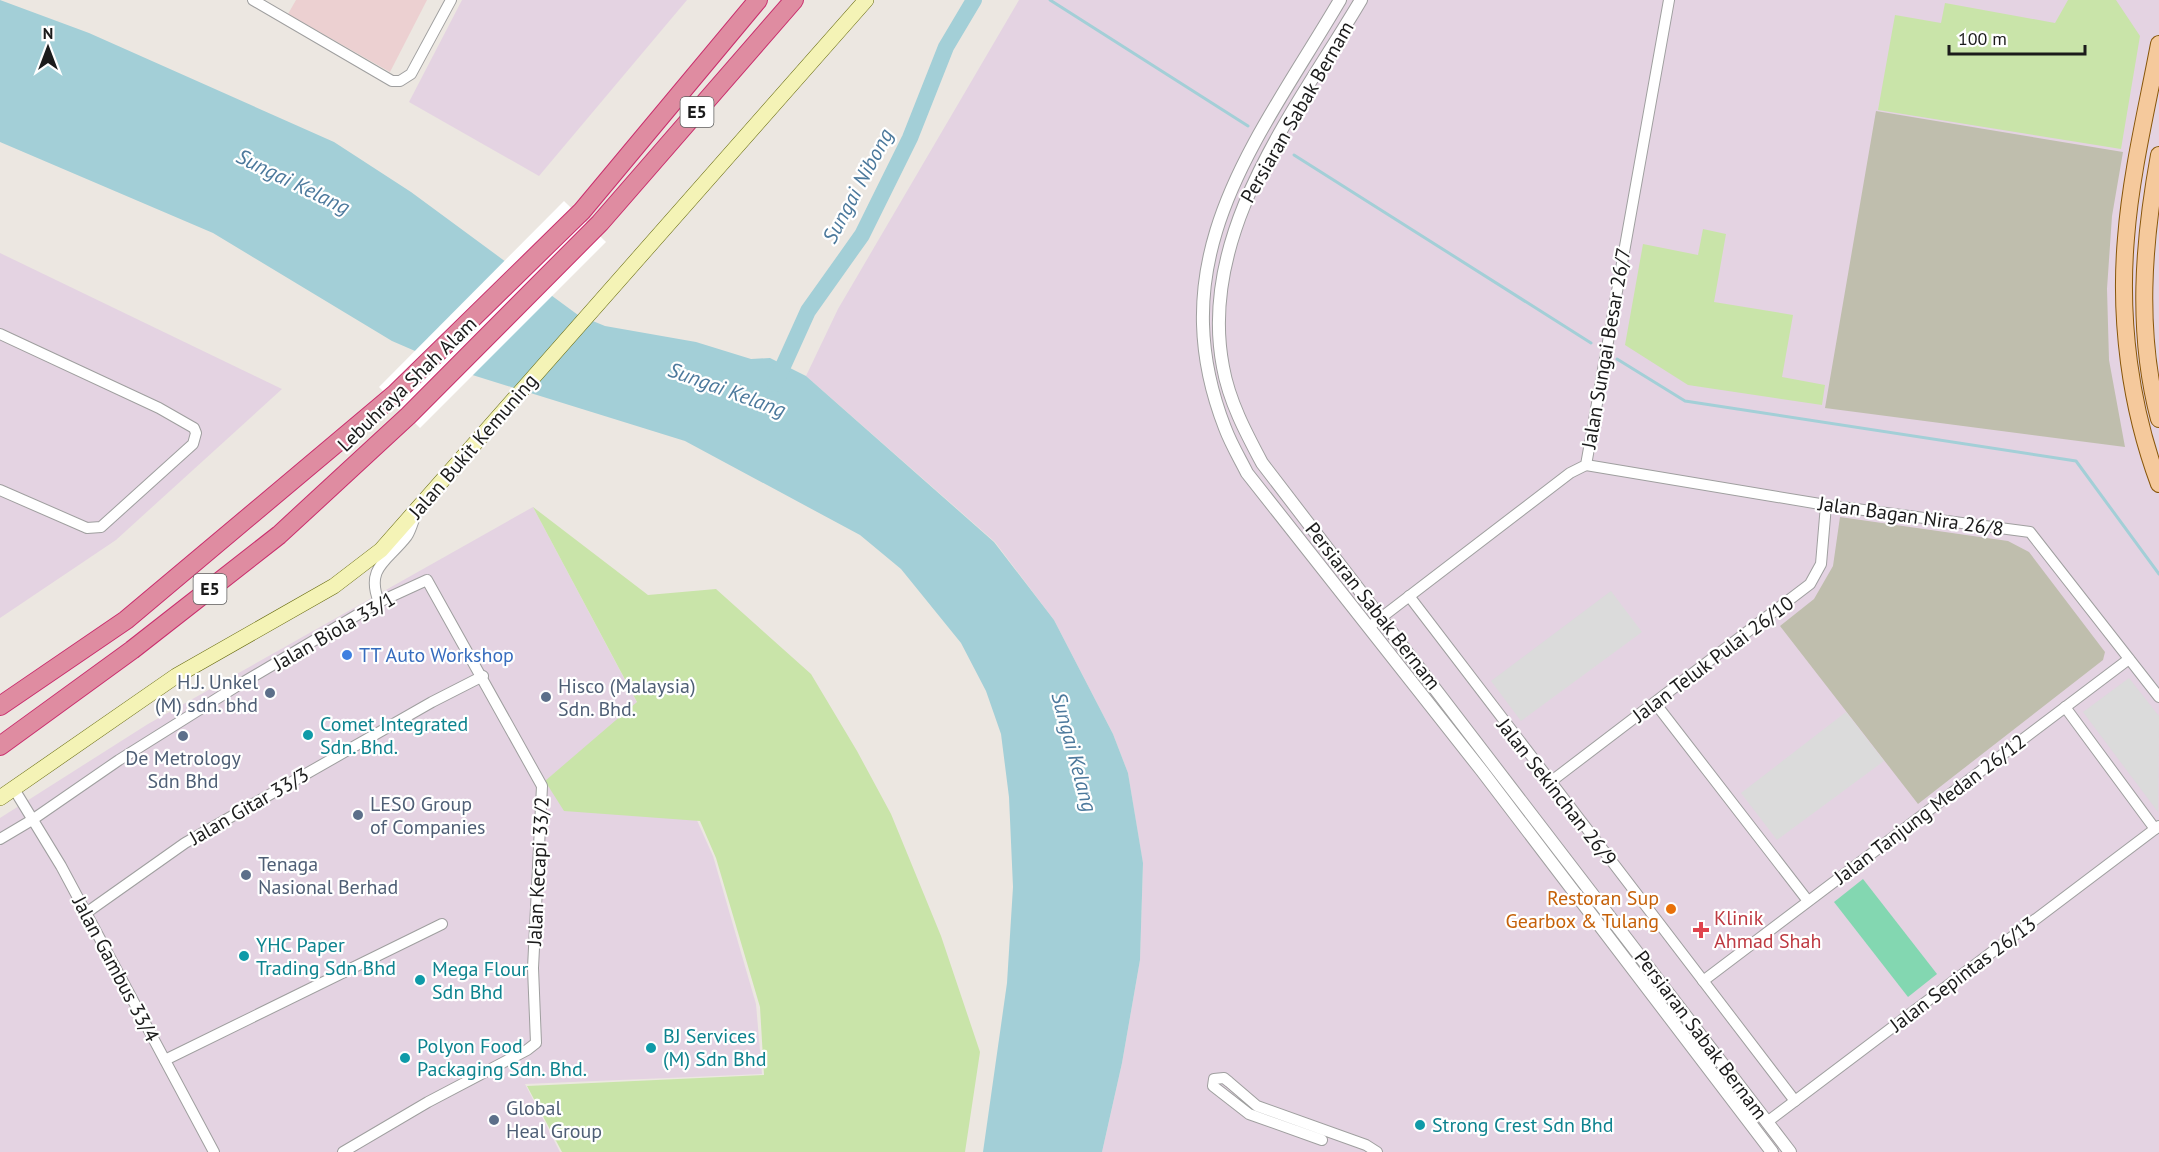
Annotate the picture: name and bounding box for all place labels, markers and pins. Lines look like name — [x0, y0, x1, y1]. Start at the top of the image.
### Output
place label: TT Auto Workshop — [359, 642, 514, 668]
marker: TT Auto Workshop — [340, 648, 354, 662]
place label: H.J. Unkel (M) sdn. bhd — [155, 669, 258, 718]
place label: Hisco (Malaysia) Sdn. Bhd. — [558, 673, 696, 722]
marker: H.J. Unkel (M) sdn. bhd — [263, 686, 277, 700]
marker: Hisco (Malaysia) Sdn. Bhd. — [539, 690, 553, 704]
place label: Comet Integrated Sdn. Bhd. — [320, 711, 468, 760]
marker: Comet Integrated Sdn. Bhd. — [301, 728, 315, 742]
marker: De Metrology Sdn Bhd — [176, 729, 190, 743]
place label: De Metrology Sdn Bhd — [125, 745, 241, 794]
place label: LESO Group of Companies — [370, 791, 486, 840]
marker: LESO Group of Companies — [351, 808, 365, 822]
place label: Tenaga Nasional Berhad — [258, 851, 398, 900]
marker: Tenaga Nasional Berhad — [239, 868, 253, 882]
place label: Restoran Sup Gearbox & Tulang — [1506, 885, 1659, 934]
marker: Restoran Sup Gearbox & Tulang — [1664, 902, 1678, 916]
place label: Klinik Ahmad Shah — [1714, 905, 1821, 954]
marker: Klinik Ahmad Shah — [1692, 921, 1710, 939]
place label: YHC Paper Trading Sdn Bhd — [256, 932, 396, 981]
marker: YHC Paper Trading Sdn Bhd — [237, 949, 251, 963]
place label: Mega Flour Sdn Bhd — [432, 956, 528, 1005]
marker: Mega Flour Sdn Bhd — [413, 973, 427, 987]
place label: BJ Services (M) Sdn Bhd — [663, 1023, 766, 1072]
place label: Polyon Food Packaging Sdn. Bhd. — [417, 1033, 587, 1082]
marker: BJ Services (M) Sdn Bhd — [644, 1041, 658, 1055]
marker: Polyon Food Packaging Sdn. Bhd. — [398, 1051, 412, 1065]
place label: Global Heal Group — [506, 1095, 602, 1144]
place label: Strong Crest Sdn Bhd — [1432, 1112, 1614, 1138]
marker: Global Heal Group — [487, 1113, 501, 1127]
marker: Strong Crest Sdn Bhd — [1413, 1118, 1427, 1132]

